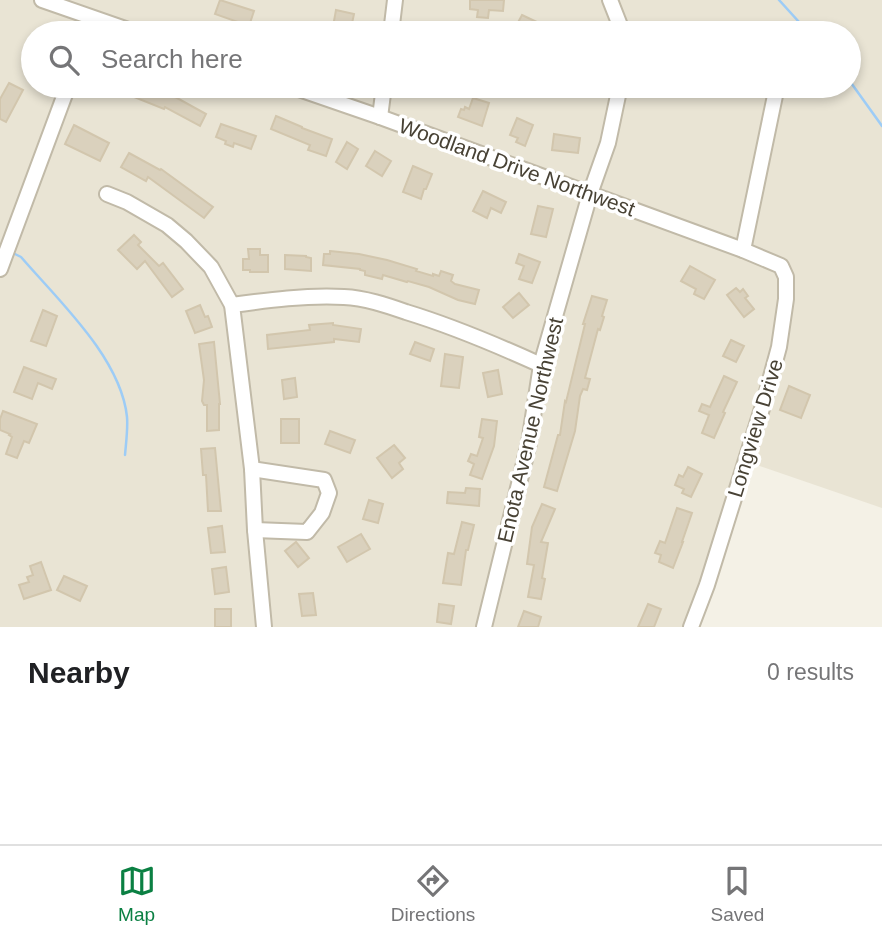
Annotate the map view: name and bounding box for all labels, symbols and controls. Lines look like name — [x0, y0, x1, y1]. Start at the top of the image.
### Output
search box — [21, 21, 861, 98]
icon: search — [45, 41, 83, 79]
text: Search here — [101, 44, 243, 74]
street label: Woodland Drive Northwest — [396, 114, 638, 221]
street label: Enota Avenue Northwest — [493, 315, 567, 545]
street label: Longview Drive — [723, 356, 787, 500]
text: Nearby — [28, 656, 130, 689]
text: 0 results — [767, 659, 854, 685]
tab: Map — [118, 862, 156, 926]
tab: Directions — [391, 862, 475, 926]
tab: Saved — [710, 862, 764, 926]

